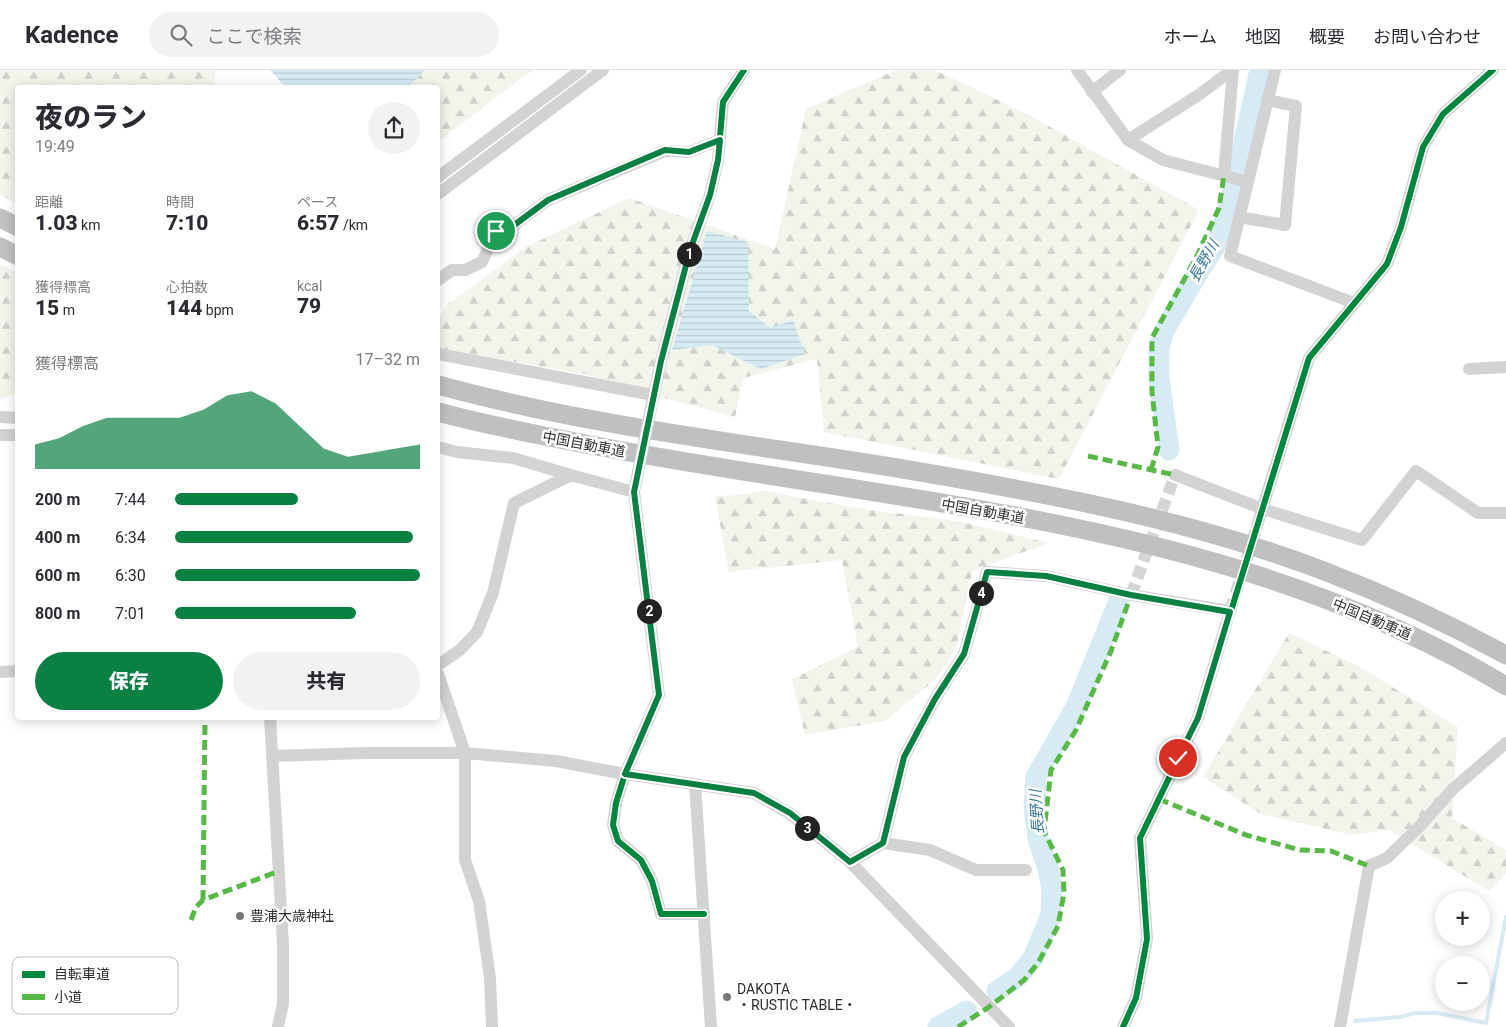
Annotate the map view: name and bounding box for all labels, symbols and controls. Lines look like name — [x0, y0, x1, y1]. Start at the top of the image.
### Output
search box — [149, 12, 499, 57]
text: Kadence — [25, 21, 119, 49]
icon: search — [167, 21, 195, 49]
text: ここで検索 — [207, 25, 302, 48]
text: ホーム — [1164, 26, 1217, 47]
text: 地図 — [1245, 26, 1281, 47]
text: 概要 — [1309, 26, 1345, 47]
text: お問い合わせ — [1373, 26, 1481, 47]
text: 夜のラン — [35, 101, 147, 134]
button: share — [368, 102, 420, 154]
text: 19:49 — [35, 137, 75, 156]
text: 距離 — [35, 194, 63, 210]
text: 時間 — [166, 194, 194, 210]
text: ペース — [297, 194, 338, 210]
pin — [475, 210, 517, 252]
text: 1.03 — [35, 211, 78, 235]
text: 7:10 — [166, 211, 208, 235]
text: 6:57 — [297, 211, 339, 235]
text: km — [78, 217, 100, 233]
text: /km — [339, 217, 368, 233]
icon: arrive — [482, 217, 510, 245]
water label: 長野川 — [1185, 235, 1224, 285]
pin: 1 — [676, 242, 702, 266]
text: 1 — [685, 246, 694, 262]
text: kcal — [297, 278, 322, 294]
text: 獲得標高 — [35, 279, 91, 295]
text: 心拍数 — [166, 279, 208, 295]
text: 79 — [297, 294, 321, 318]
text: 15 — [35, 296, 59, 320]
text: 144 — [166, 296, 202, 320]
text: m — [59, 302, 75, 318]
text: bpm — [202, 302, 234, 318]
text: 17–32 m — [356, 350, 420, 369]
text: 獲得標高 — [35, 354, 99, 373]
street label: 中国自動車道 — [541, 428, 627, 460]
text: 200 m — [35, 490, 80, 509]
text: 7:44 — [115, 490, 146, 509]
street label: 中国自動車道 — [940, 496, 1026, 526]
text: 400 m — [35, 528, 80, 547]
text: 6:34 — [115, 528, 146, 547]
text: 600 m — [35, 566, 80, 585]
text: 6:30 — [115, 566, 146, 585]
pin: 4 — [968, 580, 994, 606]
text: 4 — [977, 585, 986, 601]
street label: 中国自動車道 — [1330, 595, 1414, 643]
pin: 2 — [636, 598, 662, 624]
text: 2 — [645, 603, 654, 619]
text: 800 m — [35, 604, 80, 623]
text: 7:01 — [115, 604, 146, 623]
button: 保存 — [35, 652, 223, 710]
button: 共有 — [233, 652, 420, 710]
pin — [1157, 737, 1199, 779]
icon: check — [1164, 744, 1192, 772]
water label: 長野川 — [1026, 787, 1048, 835]
pin: 3 — [794, 816, 820, 840]
text: 3 — [803, 820, 812, 836]
map controls — [1435, 891, 1490, 1011]
button: + — [1435, 891, 1490, 946]
place label: 豊浦大歳神社 — [250, 908, 334, 924]
marker: 豊浦大歳神社 — [234, 910, 246, 922]
button: − — [1435, 956, 1490, 1011]
legend — [12, 957, 178, 1014]
text: 自転車道 — [54, 966, 110, 982]
place label: DAKOTA ・RUSTIC TABLE・ — [737, 981, 857, 1013]
text: 小道 — [54, 989, 82, 1005]
marker: DAKOTA ・RUSTIC TABLE・ — [721, 991, 733, 1003]

